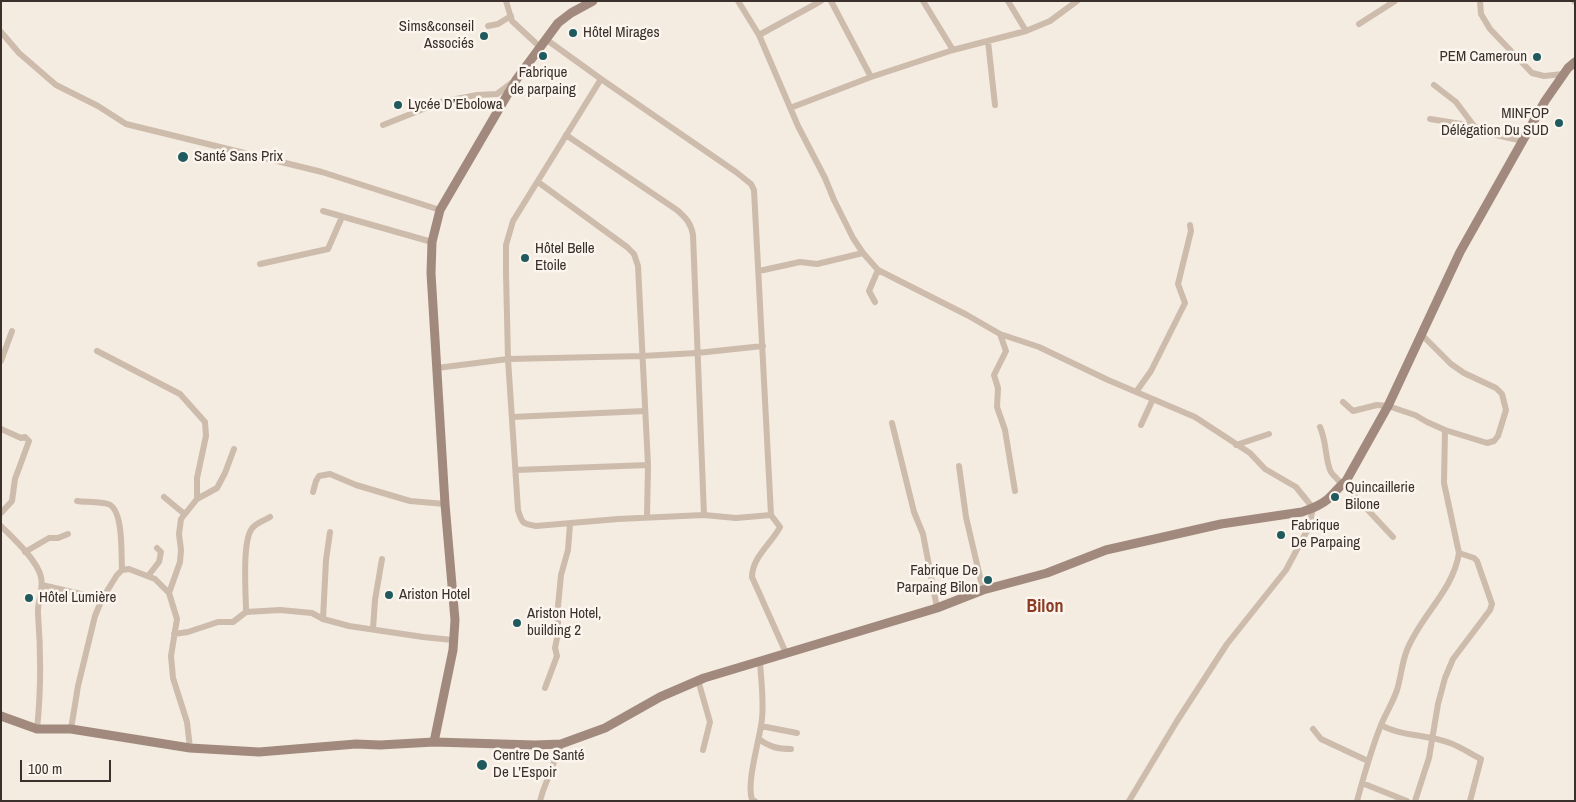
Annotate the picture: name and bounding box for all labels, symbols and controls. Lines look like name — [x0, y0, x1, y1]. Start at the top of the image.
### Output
place label: Sims&conseil Associés — [399, 18, 474, 53]
place label: Hôtel Mirages — [583, 24, 660, 42]
marker: Hôtel Mirages — [567, 27, 579, 39]
marker: Sims&conseil Associés — [478, 30, 490, 42]
place label: PEM Cameroun — [1440, 48, 1527, 66]
marker: Fabrique de parpaing — [537, 50, 549, 62]
marker: PEM Cameroun — [1531, 51, 1543, 63]
place label: Fabrique de parpaing — [510, 64, 576, 99]
place label: Lycée D’Ebolowa — [408, 96, 503, 114]
marker: Lycée D’Ebolowa — [392, 99, 404, 111]
place label: MINFOP Délégation Du SUD — [1441, 105, 1549, 140]
marker: MINFOP Délégation Du SUD — [1553, 117, 1565, 129]
place label: Santé Sans Prix — [194, 148, 283, 166]
marker: Santé Sans Prix — [176, 150, 190, 164]
place label: Hôtel Belle Etoile — [535, 240, 594, 275]
marker: Hôtel Belle Etoile — [519, 252, 531, 264]
place label: Quincaillerie Bilone — [1345, 479, 1415, 514]
marker: Quincaillerie Bilone — [1329, 491, 1341, 503]
place label: Fabrique De Parpaing — [1291, 517, 1360, 552]
marker: Fabrique De Parpaing — [1275, 529, 1287, 541]
place label: Fabrique De Parpaing Bilon — [897, 562, 978, 597]
marker: Fabrique De Parpaing Bilon — [982, 574, 994, 586]
place label: Ariston Hotel — [399, 586, 470, 604]
place label: Hôtel Lumière — [39, 589, 116, 607]
marker: Ariston Hotel — [383, 589, 395, 601]
marker: Hôtel Lumière — [23, 592, 35, 604]
district label: Bilon — [1027, 596, 1063, 618]
place label: Ariston Hotel, building 2 — [527, 605, 602, 640]
marker: Ariston Hotel, building 2 — [511, 617, 523, 629]
place label: Centre De Santé De L’Espoir — [493, 747, 585, 782]
scale bar — [22, 750, 114, 782]
text: 100 m — [28, 758, 62, 779]
marker: Centre De Santé De L’Espoir — [475, 758, 489, 772]

